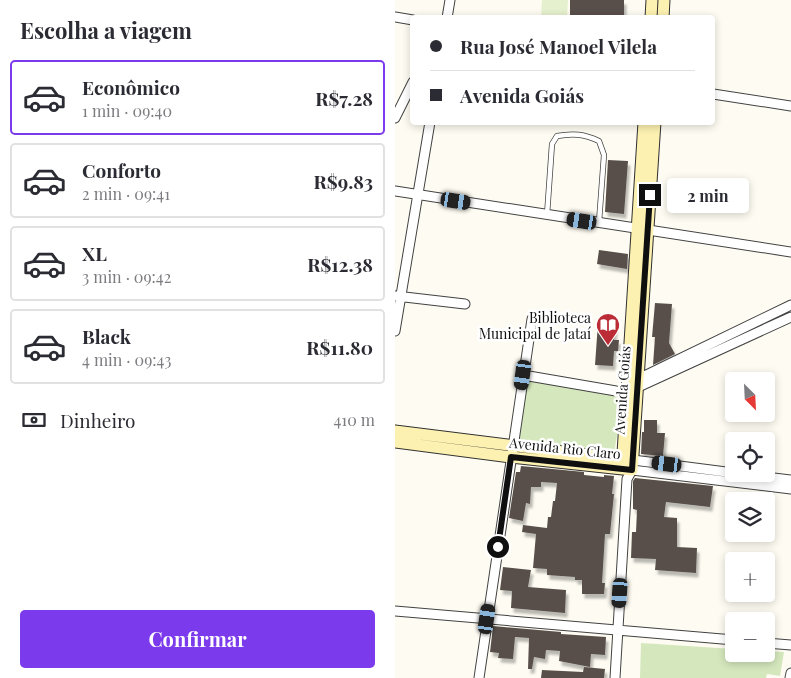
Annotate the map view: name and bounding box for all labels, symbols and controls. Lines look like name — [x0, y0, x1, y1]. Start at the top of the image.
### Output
text: Escolha a viagem — [20, 15, 192, 45]
text: Rua José Manoel Vilela — [460, 33, 657, 59]
text: Econômico — [82, 74, 180, 100]
icon: car — [22, 75, 67, 120]
text: Avenida Goiás — [460, 82, 584, 108]
text: R$7.28 — [315, 85, 373, 111]
text: 1 min · 09:40 — [82, 100, 172, 121]
text: Conforto — [82, 157, 161, 183]
icon: car — [22, 158, 67, 203]
text: R$9.83 — [314, 168, 373, 194]
callout: 2 min — [667, 178, 750, 212]
text: 2 min · 09:41 — [82, 183, 170, 204]
route end — [639, 184, 661, 206]
text: 2 min — [687, 185, 729, 206]
car — [440, 191, 471, 211]
car — [566, 211, 597, 231]
text: XL — [82, 240, 107, 266]
icon: car — [22, 241, 67, 286]
text: R$12.38 — [307, 251, 373, 277]
text: 3 min · 09:42 — [82, 266, 171, 287]
place label: Biblioteca Municipal de Jataí — [479, 308, 591, 343]
library icon: Biblioteca Municipal de Jataí — [595, 312, 621, 346]
text: Black — [82, 323, 131, 349]
icon: car — [22, 324, 67, 369]
text: R$11.80 — [306, 334, 373, 360]
street label: Avenida Goiás — [609, 345, 635, 436]
text: 4 min · 09:43 — [82, 349, 171, 370]
car — [513, 359, 532, 391]
north arrow — [725, 372, 775, 422]
map controls — [725, 372, 775, 662]
icon: cash — [20, 406, 48, 434]
text: Dinheiro — [60, 407, 136, 433]
text: 410 m — [333, 409, 375, 430]
button: locate — [725, 432, 775, 482]
street label: Avenida Rio Claro — [507, 433, 622, 463]
car — [651, 455, 682, 473]
button: layers — [725, 492, 775, 542]
route start — [487, 536, 509, 558]
button: + — [725, 552, 775, 602]
car — [611, 578, 628, 608]
car — [477, 603, 496, 635]
button: Confirmar — [20, 610, 375, 668]
button: − — [725, 612, 775, 662]

